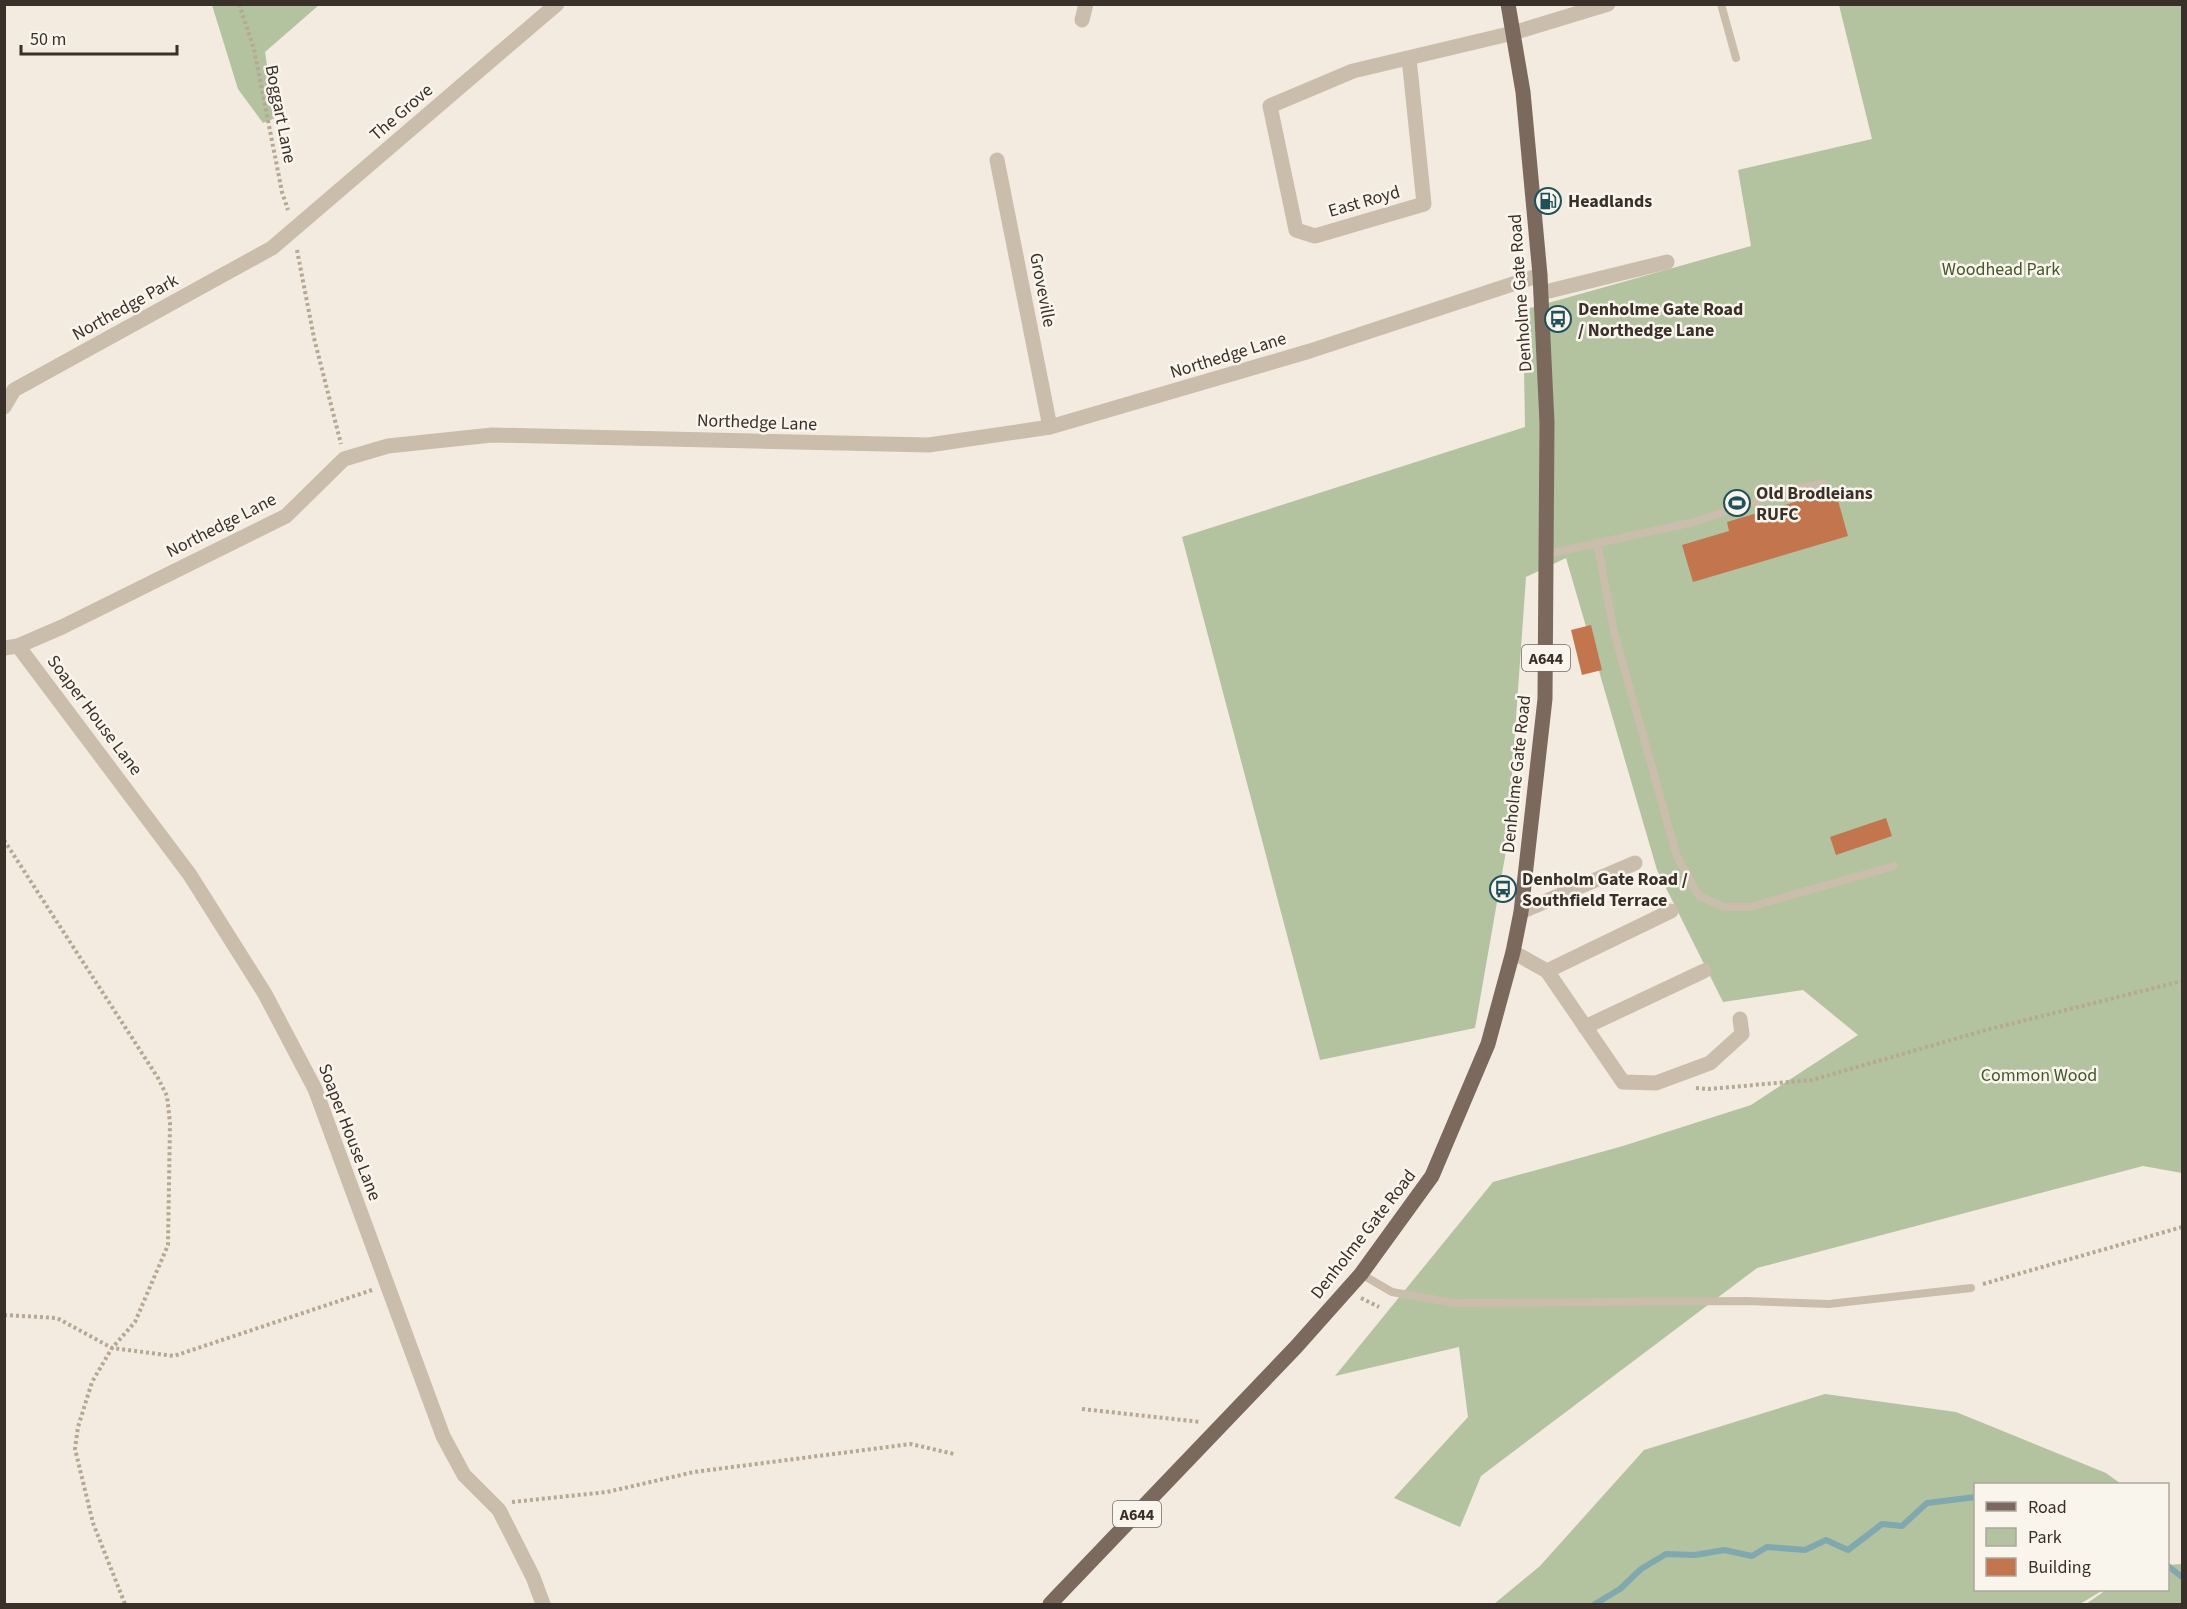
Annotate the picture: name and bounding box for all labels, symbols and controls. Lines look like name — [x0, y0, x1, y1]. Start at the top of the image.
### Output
scale bar — [21, 18, 177, 56]
text: 50 m — [30, 27, 66, 52]
street label: Boggart Lane — [259, 63, 302, 166]
street label: The Grove — [364, 78, 438, 147]
street label: East Royd — [1325, 179, 1403, 224]
fuel station icon: Headlands — [1533, 186, 1563, 216]
place label: Headlands — [1568, 189, 1652, 214]
street label: Denholme Gate Road — [1503, 213, 1538, 373]
street label: Groveville — [1023, 251, 1062, 329]
park label: Woodhead Park — [1942, 257, 2060, 282]
street label: Northedge Park — [68, 268, 183, 347]
place label: Denholme Gate Road / Northedge Lane — [1578, 297, 1743, 343]
bus stop icon: Denholme Gate Road / Northedge Lane — [1543, 304, 1573, 334]
street label: Northedge Lane — [1167, 326, 1289, 385]
street label: Northedge Lane — [696, 408, 818, 437]
place label: Old Brodleians RUFC — [1756, 481, 1873, 527]
street label: Northedge Lane — [162, 487, 281, 564]
sports icon: Old Brodleians RUFC — [1722, 488, 1752, 518]
road number: A644 — [1522, 645, 1570, 671]
street label: Soaper House Lane — [41, 650, 148, 781]
street label: Denholme Gate Road — [1496, 694, 1537, 854]
place label: Denholm Gate Road / Southfield Terrace — [1522, 867, 1688, 913]
bus stop icon: Denholm Gate Road / Southfield Terrace — [1488, 874, 1518, 904]
street label: Soaper House Lane — [312, 1060, 387, 1204]
park label: Common Wood — [1981, 1063, 2097, 1088]
street label: Denholme Gate Road — [1305, 1164, 1422, 1304]
legend — [1974, 1483, 2169, 1591]
text: Road — [2028, 1495, 2067, 1520]
road number: A644 — [1113, 1501, 1161, 1527]
text: Park — [2028, 1525, 2062, 1550]
text: Building — [2028, 1555, 2091, 1580]

